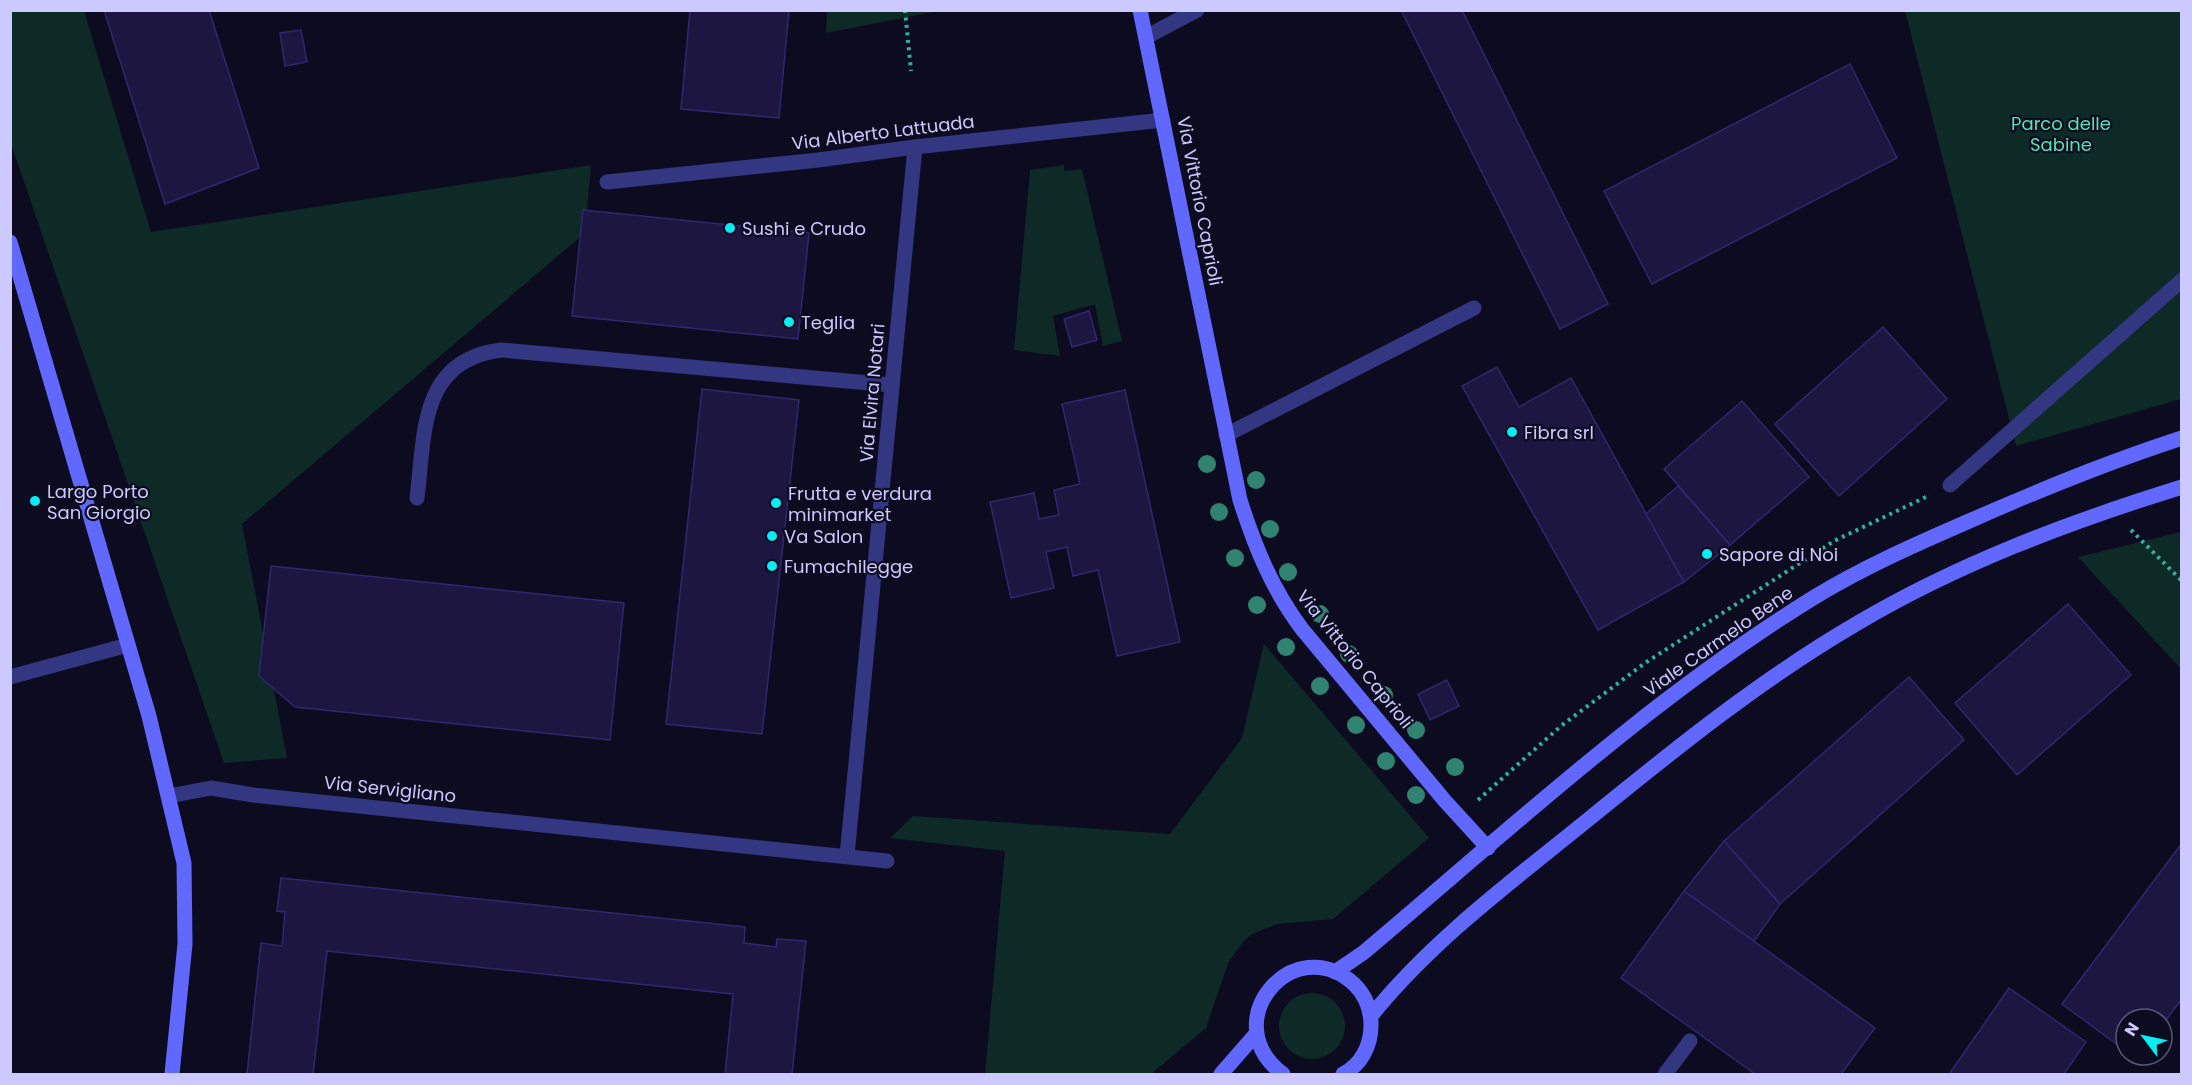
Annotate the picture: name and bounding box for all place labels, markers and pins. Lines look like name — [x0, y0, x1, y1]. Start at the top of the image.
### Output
place label: Sushi e Crudo — [742, 216, 866, 241]
marker: Sushi e Crudo — [723, 221, 737, 235]
place label: Teglia — [801, 310, 855, 335]
marker: Teglia — [782, 315, 796, 329]
place label: Fibra srl — [1524, 420, 1594, 445]
marker: Fibra srl — [1505, 425, 1519, 439]
place label: Largo Porto San Giorgio — [47, 479, 151, 525]
place label: Frutta e verdura minimarket — [788, 481, 932, 527]
marker: Largo Porto San Giorgio — [28, 494, 42, 508]
marker: Frutta e verdura minimarket — [769, 496, 783, 510]
place label: Va Salon — [784, 524, 863, 549]
marker: Va Salon — [765, 529, 779, 543]
place label: Sapore di Noi — [1719, 542, 1838, 567]
marker: Sapore di Noi — [1700, 547, 1714, 561]
place label: Fumachilegge — [784, 554, 913, 579]
marker: Fumachilegge — [765, 559, 779, 573]

